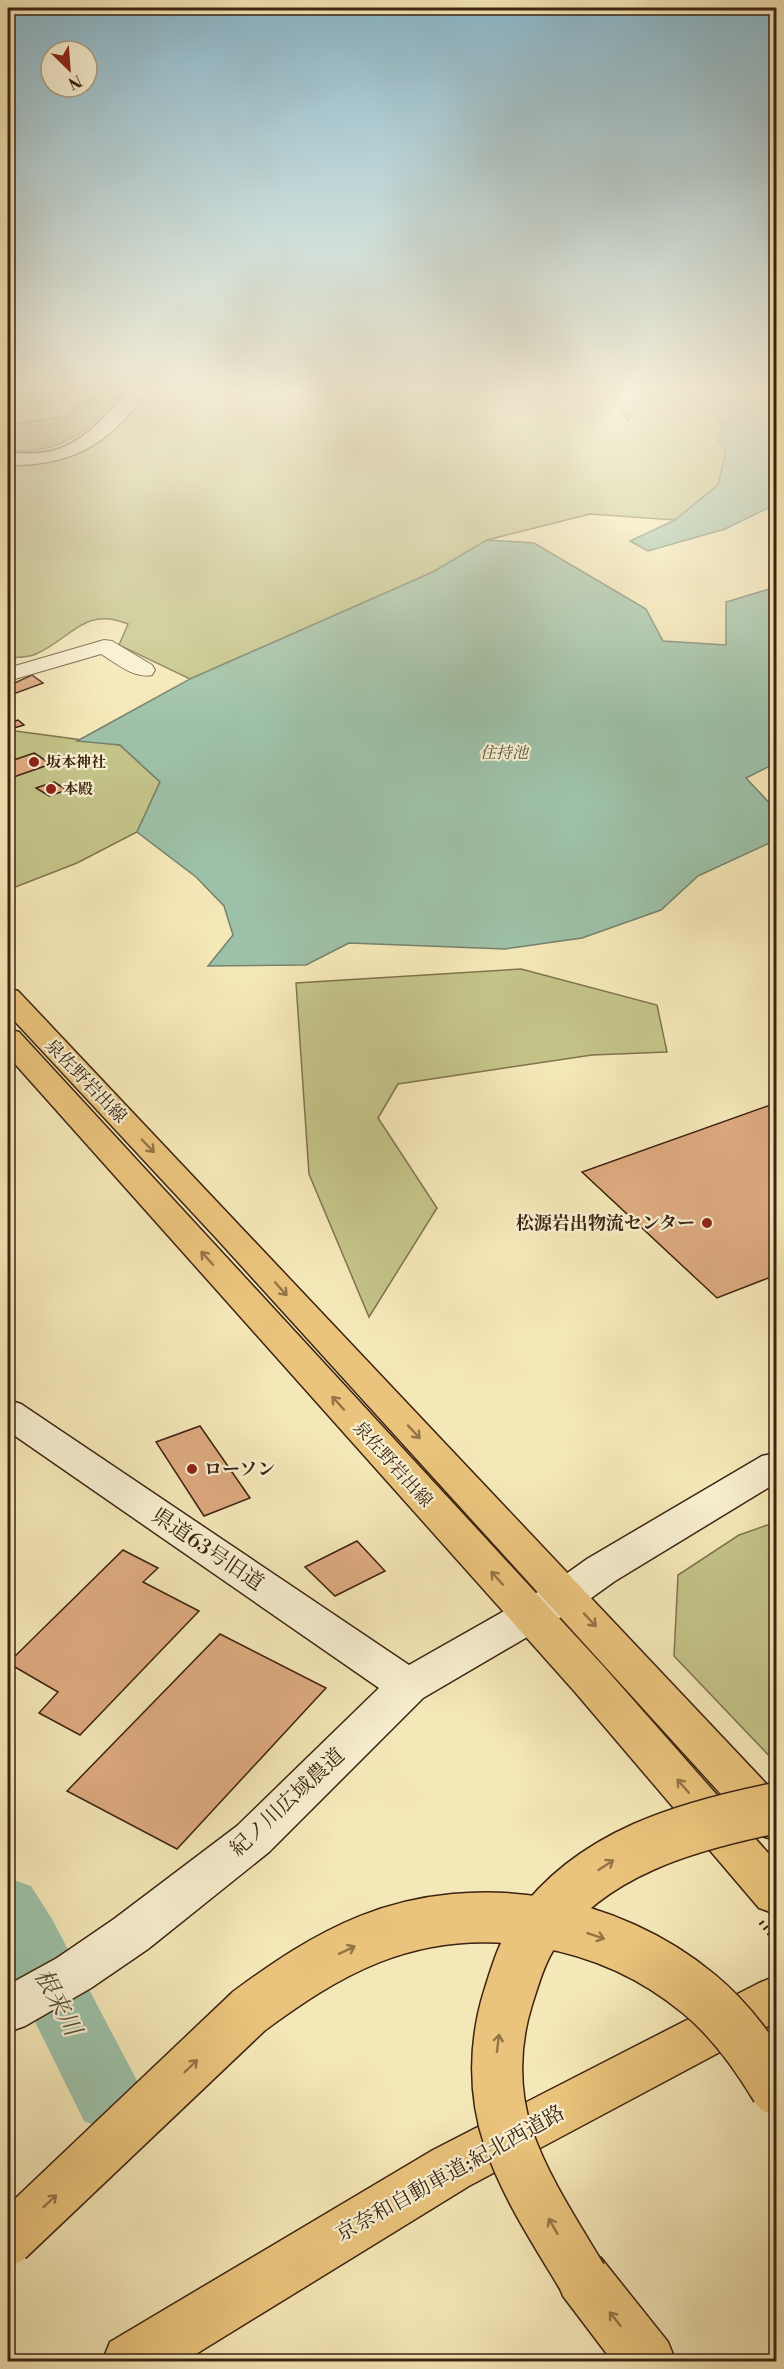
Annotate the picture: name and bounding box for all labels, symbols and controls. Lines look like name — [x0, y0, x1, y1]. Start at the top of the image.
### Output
north arrow — [39, 39, 99, 99]
text: N — [65, 70, 85, 94]
water label: 住持池 — [480, 743, 530, 763]
place label: 坂本神社 — [46, 753, 106, 772]
marker: 坂本神社 — [27, 755, 41, 769]
place label: 本殿 — [63, 780, 93, 799]
marker: 本殿 — [44, 782, 58, 796]
street label: 泉佐野岩出線 — [40, 1035, 131, 1128]
one-way arrow — [141, 1139, 155, 1154]
place label: 松源岩出物流センター — [516, 1212, 695, 1235]
marker: 松源岩出物流センター — [700, 1216, 714, 1230]
one-way arrow — [200, 1251, 214, 1266]
one-way arrow — [274, 1281, 288, 1296]
one-way arrow — [331, 1395, 345, 1410]
street label: 泉佐野岩出線 — [348, 1417, 437, 1512]
one-way arrow — [406, 1424, 420, 1439]
place label: ローソン — [204, 1458, 275, 1481]
marker: ローソン — [185, 1462, 199, 1476]
street label: 県道63号旧道 — [147, 1503, 268, 1597]
one-way arrow — [490, 1571, 504, 1586]
one-way arrow — [583, 1613, 597, 1628]
street label: 紀ノ川広域農道 — [225, 1743, 350, 1862]
one-way arrow — [676, 1779, 690, 1794]
one-way arrow — [597, 1859, 614, 1871]
one-way arrow — [586, 1932, 605, 1943]
one-way arrow — [337, 1944, 355, 1956]
water label: 根来川 — [27, 1964, 89, 2044]
one-way arrow — [493, 2034, 504, 2054]
one-way arrow — [184, 2059, 199, 2073]
street label: 京奈和自動車道;紀北西道路 — [331, 2100, 570, 2248]
one-way arrow — [43, 2193, 58, 2208]
one-way arrow — [547, 2218, 559, 2235]
one-way arrow — [609, 2311, 622, 2327]

